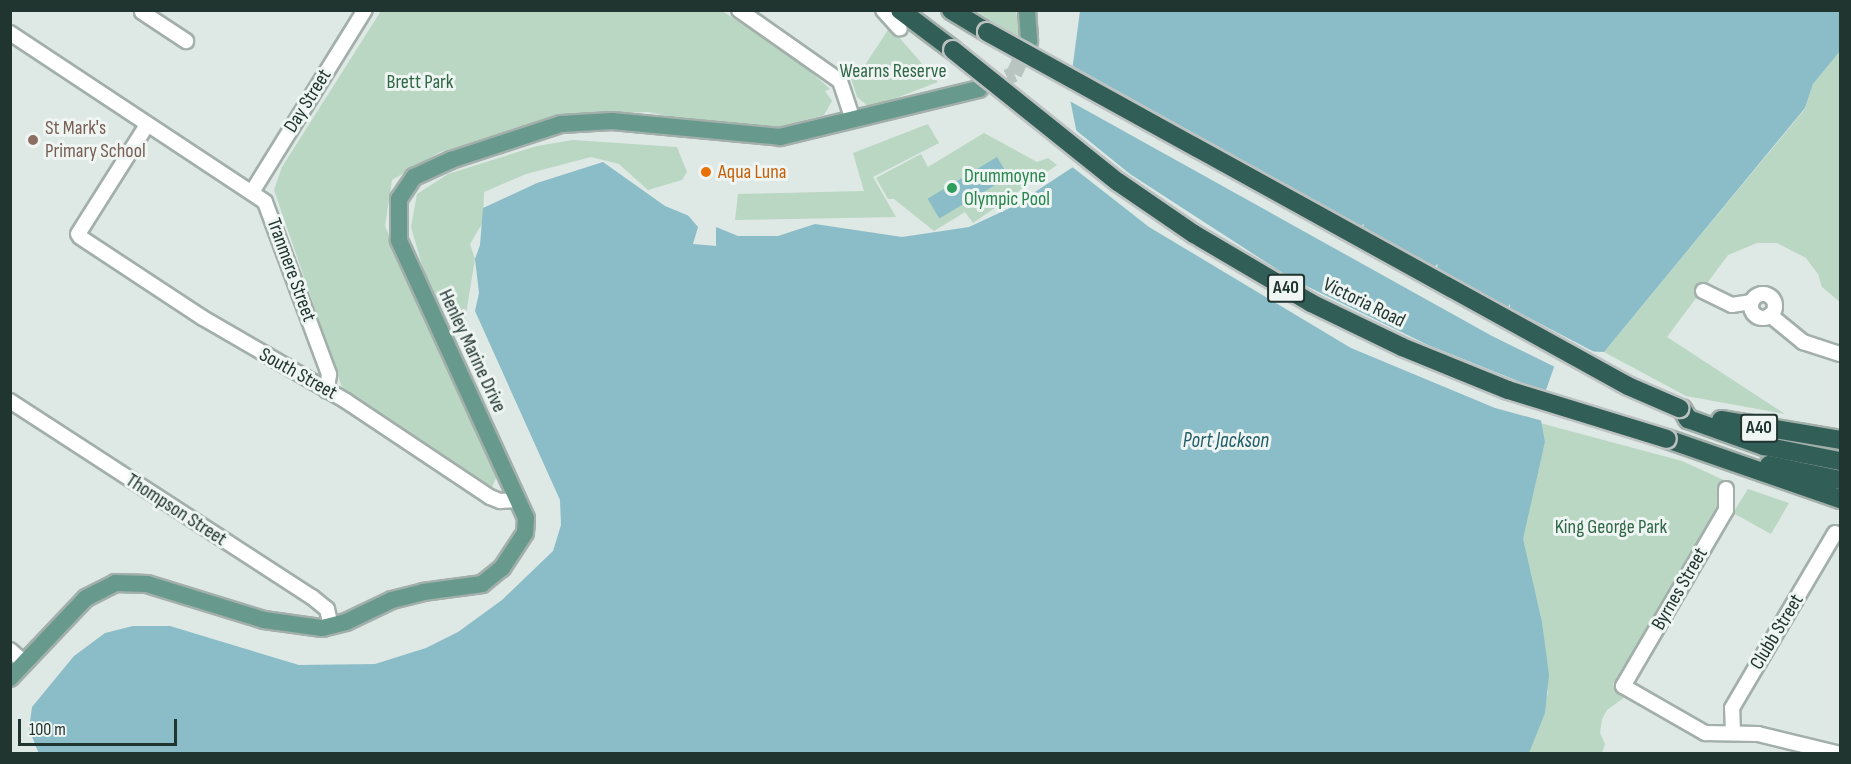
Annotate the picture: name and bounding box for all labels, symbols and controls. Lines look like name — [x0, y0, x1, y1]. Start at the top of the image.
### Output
park label: Wearns Reserve — [840, 59, 946, 83]
street label: Day Street — [279, 65, 337, 137]
park label: Brett Park — [387, 70, 453, 94]
place label: St Mark's Primary School — [45, 116, 146, 163]
marker: St Mark's Primary School — [26, 133, 40, 147]
place label: Aqua Luna — [718, 160, 786, 184]
place label: Drummoyne Olympic Pool — [964, 164, 1050, 211]
marker: Aqua Luna — [699, 165, 713, 179]
marker: Drummoyne Olympic Pool — [945, 181, 959, 195]
street label: Tranmere Street — [261, 215, 321, 325]
road number: A40 — [1266, 273, 1306, 303]
street label: Victoria Road — [1319, 273, 1409, 333]
street label: Henley Marine Drive — [433, 286, 511, 416]
street label: South Street — [255, 343, 341, 405]
road number: A40 — [1740, 413, 1778, 443]
water label: Port Jackson — [1183, 428, 1269, 454]
street label: Thompson Street — [121, 469, 231, 551]
park label: King George Park — [1555, 515, 1667, 539]
street label: Byrnes Street — [1647, 543, 1713, 635]
street label: Clubb Street — [1745, 590, 1809, 674]
scale bar — [21, 707, 180, 745]
text: 100 m — [29, 719, 66, 740]

